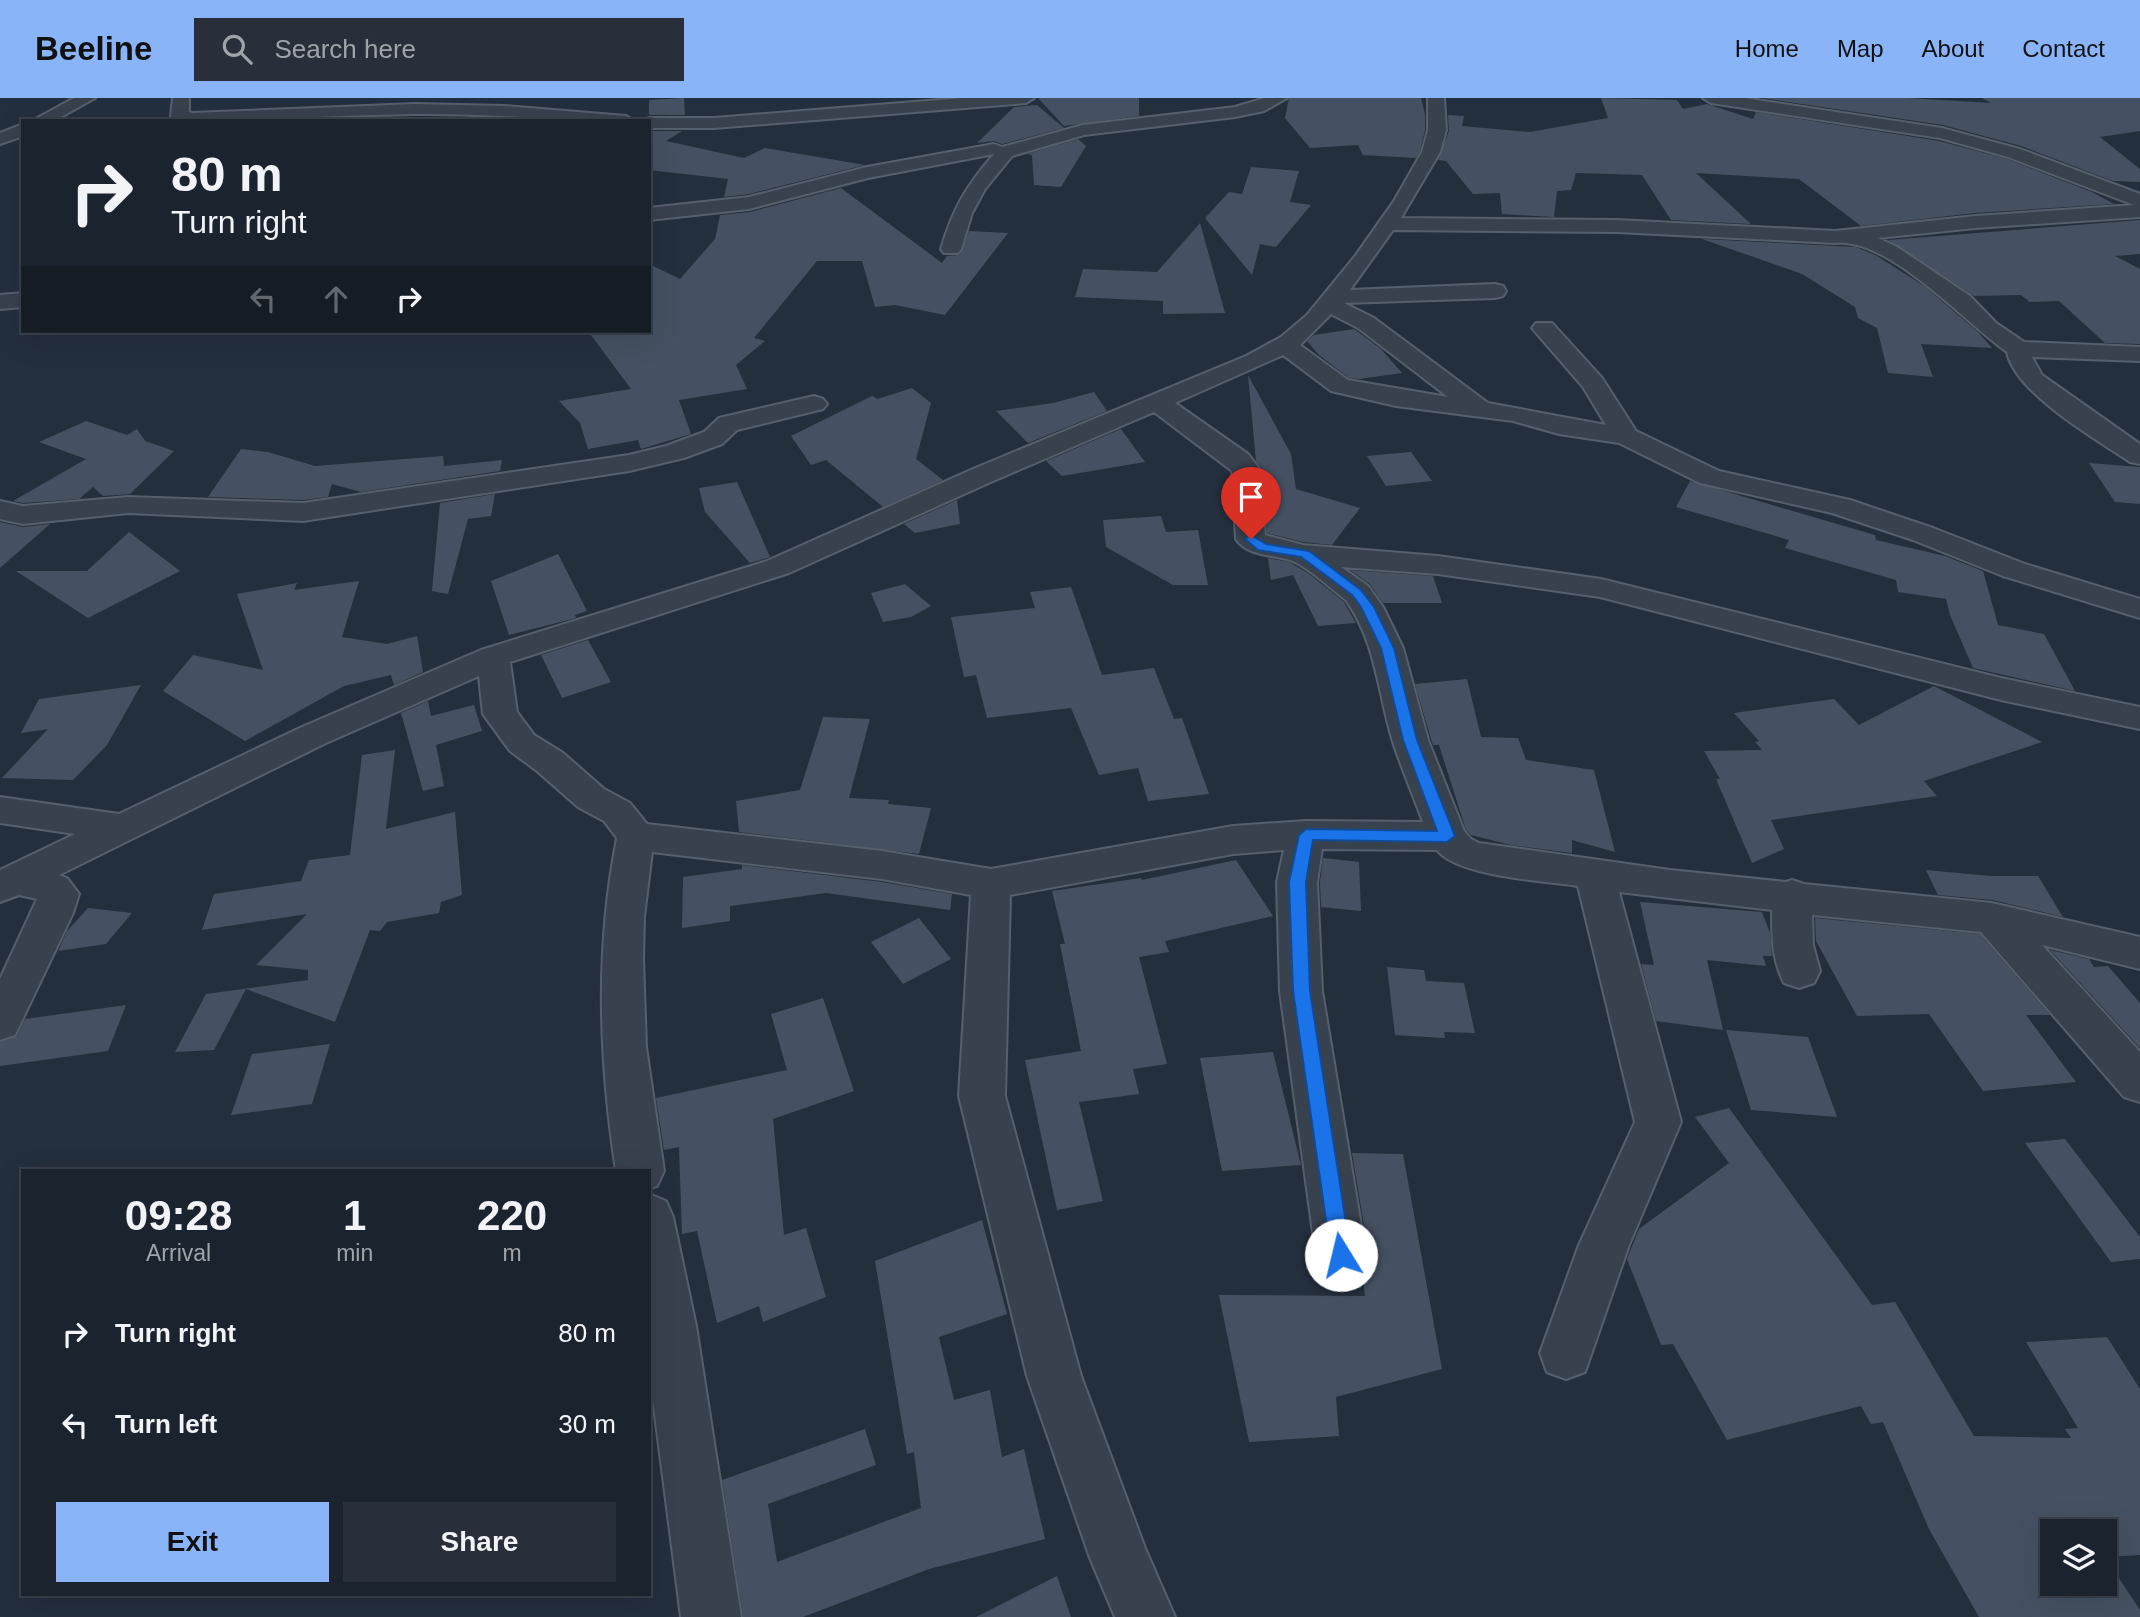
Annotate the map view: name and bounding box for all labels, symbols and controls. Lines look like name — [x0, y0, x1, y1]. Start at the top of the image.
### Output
search box — [194, 18, 684, 81]
text: Beeline — [35, 30, 152, 67]
icon: search — [218, 30, 256, 68]
text: Search here — [274, 34, 416, 64]
text: Home — [1735, 35, 1799, 62]
text: Map — [1837, 35, 1884, 62]
text: About — [1922, 35, 1984, 62]
text: Contact — [2022, 35, 2105, 62]
icon: right — [56, 147, 147, 238]
text: 80 m — [171, 147, 283, 201]
text: Turn right — [171, 204, 307, 240]
icon: left — [244, 280, 282, 318]
icon: ahead — [317, 280, 355, 318]
icon: right — [390, 280, 428, 318]
pin — [1221, 467, 1281, 539]
icon: arrive — [1232, 478, 1270, 516]
text: 09:28 — [125, 1192, 232, 1239]
text: 1 — [343, 1192, 366, 1239]
text: 220 — [477, 1192, 547, 1239]
position arrow — [1304, 1218, 1378, 1292]
text: Arrival — [146, 1240, 211, 1266]
text: min — [336, 1240, 373, 1266]
text: m — [503, 1240, 522, 1266]
icon: right — [56, 1315, 94, 1353]
text: Turn right — [115, 1318, 236, 1348]
text: 80 m — [558, 1318, 616, 1348]
icon: left — [56, 1406, 94, 1444]
text: Turn left — [115, 1409, 217, 1439]
text: 30 m — [558, 1409, 616, 1439]
button: Exit — [56, 1502, 329, 1582]
button: Share — [343, 1502, 616, 1582]
map controls — [2040, 1519, 2117, 1596]
button: layers — [2040, 1519, 2117, 1596]

